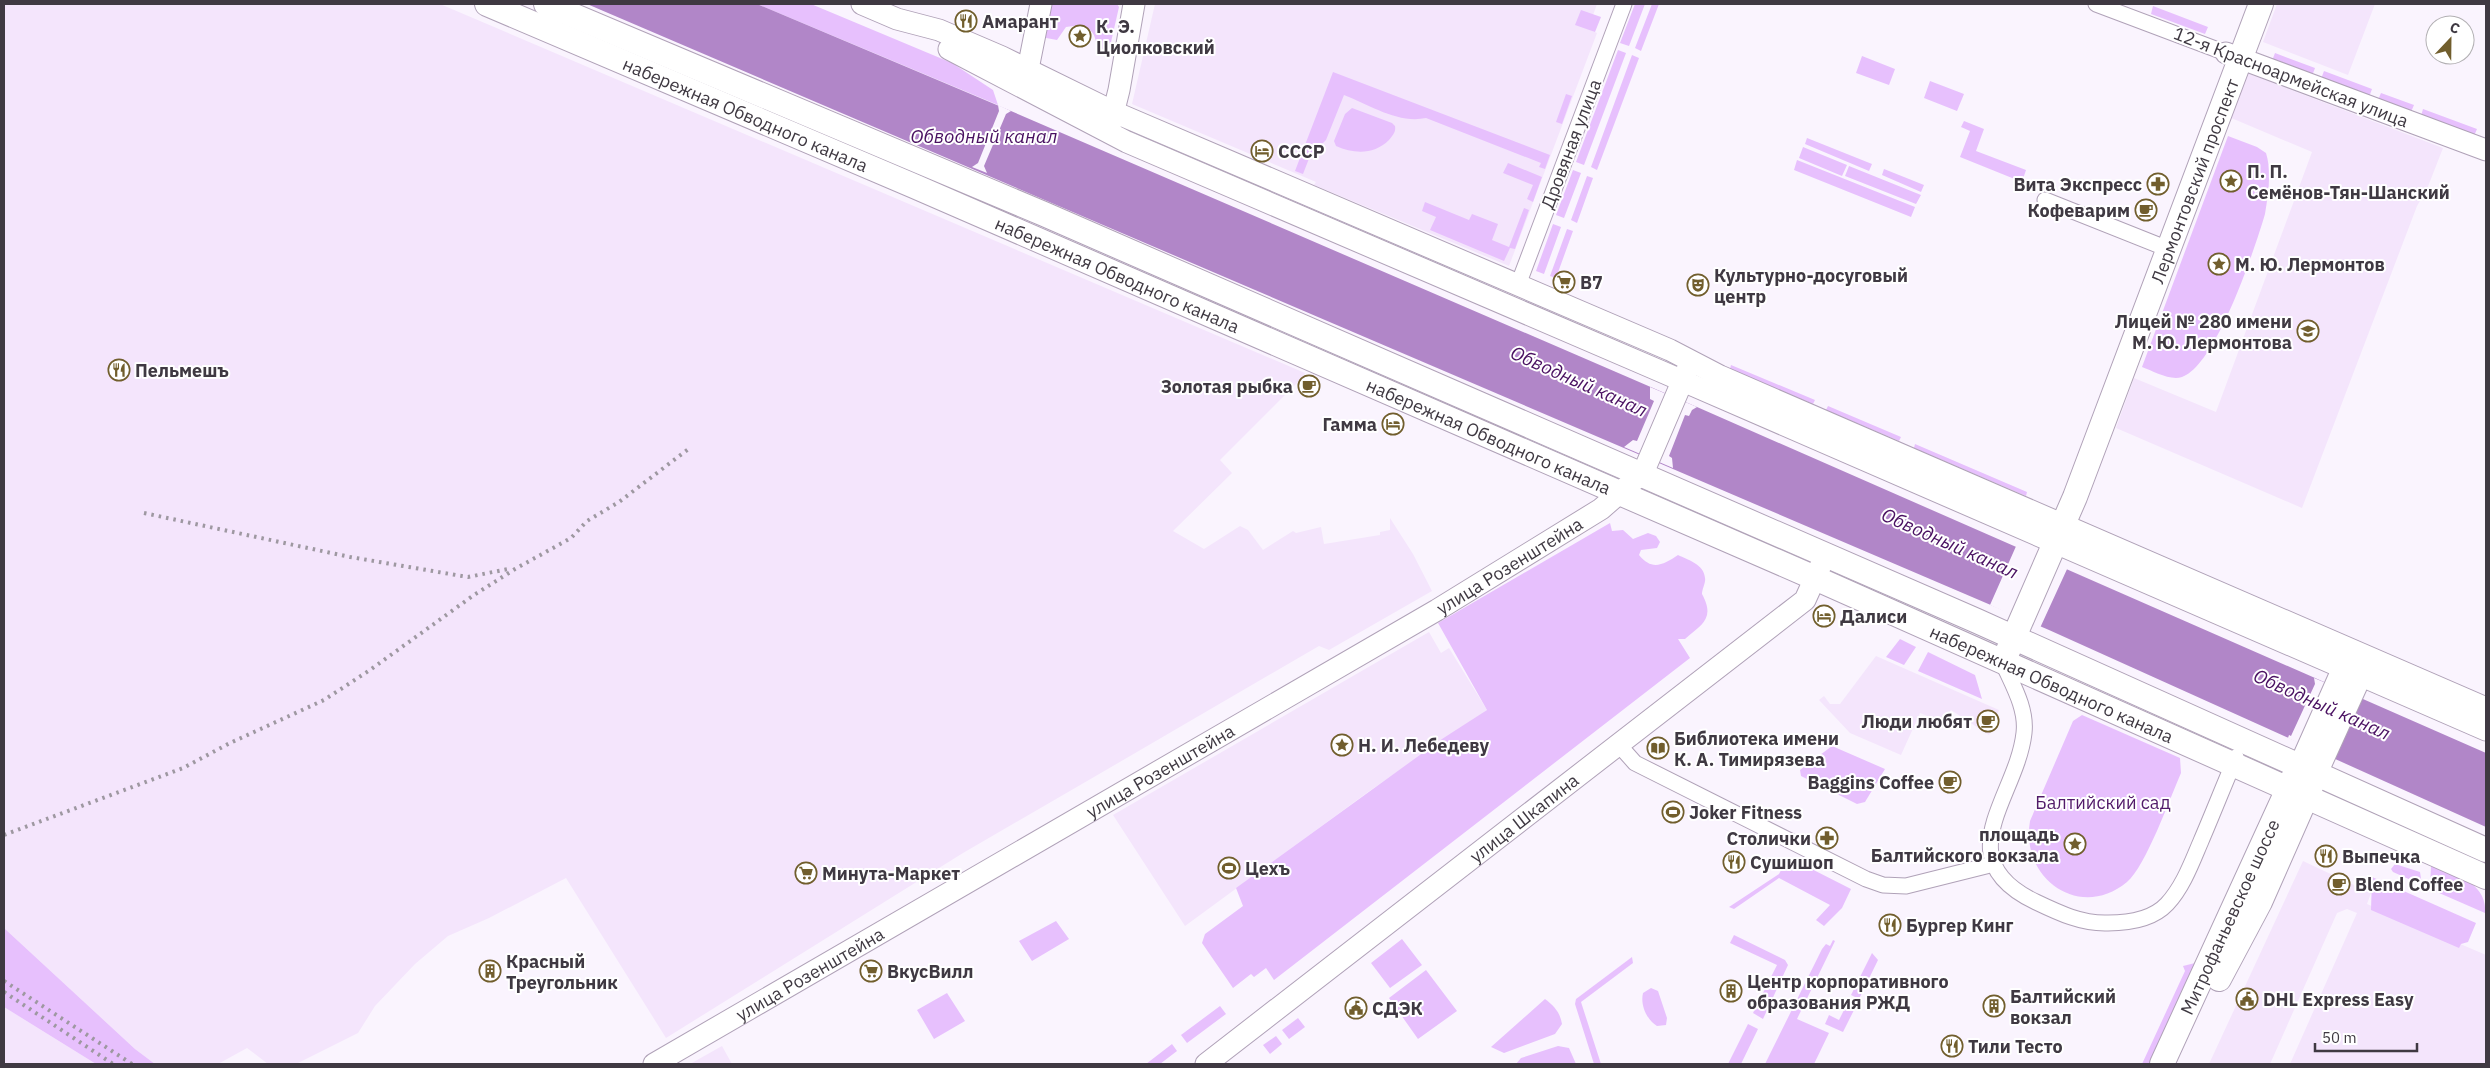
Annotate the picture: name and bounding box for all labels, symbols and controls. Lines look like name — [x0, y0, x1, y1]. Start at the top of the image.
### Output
restaurant icon: Амарант — [954, 9, 978, 33]
place label: Амарант — [982, 10, 1059, 33]
place label: К. Э. Циолковский — [1096, 15, 1215, 59]
north arrow — [2425, 15, 2475, 65]
text: С — [2447, 18, 2462, 38]
street label: 12-я Красноармейская улица — [2170, 22, 2412, 133]
place icon: К. Э. Циолковский — [1068, 24, 1092, 48]
street label: набережная Обводного канала — [619, 52, 872, 177]
street label: Лермонтовский проспект — [2145, 75, 2244, 287]
street label: Дровяная улица — [1536, 76, 1606, 212]
water label: Обводный канал — [910, 124, 1058, 148]
hotel icon: СССР — [1250, 139, 1274, 163]
place label: СССР — [1278, 140, 1325, 163]
place label: П. П. Семёнов-Тян-Шанский — [2247, 160, 2450, 204]
place icon: П. П. Семёнов-Тян-Шанский — [2219, 169, 2243, 193]
pharmacy icon: Вита Экспресс — [2146, 172, 2170, 196]
place label: Вита Экспресс — [2014, 173, 2142, 196]
cafe icon: Кофеварим — [2134, 198, 2158, 222]
place label: Кофеварим — [2027, 199, 2130, 222]
street label: набережная Обводного канала — [992, 211, 1243, 338]
place icon: М. Ю. Лермонтов — [2207, 252, 2231, 276]
place label: М. Ю. Лермонтов — [2235, 253, 2385, 276]
place label: Культурно-досуговый центр — [1714, 264, 1908, 308]
supermarket icon: В7 — [1552, 270, 1576, 294]
place label: В7 — [1580, 271, 1603, 294]
theatre icon: Культурно-досуговый центр — [1686, 273, 1710, 297]
place label: Лицей № 280 имени М. Ю. Лермонтова — [2115, 310, 2292, 354]
school or university icon: Лицей № 280 имени М. Ю. Лермонтова — [2296, 319, 2320, 343]
water label: Обводный канал — [1507, 340, 1651, 422]
restaurant icon: Пельмешъ — [107, 358, 131, 382]
place label: Пельмешъ — [135, 359, 229, 382]
street label: набережная Обводного канала — [1363, 373, 1615, 499]
cafe icon: Золотая рыбка — [1297, 374, 1321, 398]
place label: Золотая рыбка — [1161, 375, 1293, 398]
hotel icon: Гамма — [1381, 412, 1405, 436]
place label: Гамма — [1322, 413, 1377, 436]
water label: Обводный канал — [1878, 502, 2022, 584]
street label: улица Розенштейна — [1432, 512, 1587, 619]
hotel icon: Далиси — [1812, 604, 1836, 628]
place label: Далиси — [1840, 605, 1907, 628]
street label: набережная Обводного канала — [1926, 619, 2178, 748]
water label: Обводный канал — [2250, 663, 2394, 745]
cafe icon: Люди любят — [1976, 709, 2000, 733]
place label: Люди любят — [1861, 710, 1972, 733]
street label: улица Розенштейна — [1082, 718, 1239, 823]
place label: Библиотека имени К. А. Тимирязева — [1674, 727, 1839, 771]
place icon: Н. И. Лебедеву — [1330, 733, 1354, 757]
place label: Н. И. Лебедеву — [1358, 734, 1490, 757]
library icon: Библиотека имени К. А. Тимирязева — [1646, 736, 1670, 760]
street label: улица Шкапина — [1465, 768, 1583, 867]
cafe icon: Baggins Coffee — [1938, 770, 1962, 794]
place label: Baggins Coffee — [1808, 771, 1934, 794]
park label: Балтийский сад — [2035, 791, 2171, 814]
sports icon: Joker Fitness — [1661, 800, 1685, 824]
place label: Joker Fitness — [1689, 801, 1802, 824]
street label: Митрофаньевское шоссе — [2175, 815, 2284, 1018]
place label: площадь Балтийского вокзала — [1871, 823, 2059, 867]
pharmacy icon: Столички — [1815, 826, 1839, 850]
place label: Столички — [1726, 827, 1811, 850]
place icon: площадь Балтийского вокзала — [2063, 832, 2087, 856]
restaurant icon: Выпечка — [2314, 844, 2338, 868]
place label: Выпечка — [2342, 845, 2421, 868]
restaurant icon: Сушишоп — [1722, 850, 1746, 874]
place label: Сушишоп — [1750, 851, 1834, 874]
sports icon: Цехъ — [1217, 856, 1241, 880]
place label: Цехъ — [1245, 857, 1291, 880]
supermarket icon: Минута-Маркет — [794, 861, 818, 885]
place label: Минута-Маркет — [822, 862, 960, 885]
cafe icon: Blend Coffee — [2327, 872, 2351, 896]
place label: Blend Coffee — [2355, 873, 2464, 896]
restaurant icon: Бургер Кинг — [1878, 913, 1902, 937]
place label: Бургер Кинг — [1906, 914, 2014, 937]
street label: улица Розенштейна — [731, 922, 888, 1026]
place label: Красный Треугольник — [506, 950, 618, 994]
building icon: Красный Треугольник — [478, 959, 502, 983]
supermarket icon: ВкусВилл — [859, 959, 883, 983]
place label: ВкусВилл — [887, 960, 973, 983]
place label: Центр корпоративного образования РЖД — [1747, 970, 1949, 1014]
building icon: Центр корпоративного образования РЖД — [1719, 979, 1743, 1003]
place label: Балтийский вокзал — [2010, 985, 2116, 1029]
public building icon: DHL Express Easy — [2235, 987, 2259, 1011]
place label: DHL Express Easy — [2263, 988, 2414, 1011]
building icon: Балтийский вокзал — [1982, 994, 2006, 1018]
public building icon: СДЭК — [1344, 996, 1368, 1020]
place label: СДЭК — [1372, 997, 1423, 1020]
scale bar — [2315, 1020, 2418, 1052]
text: 50 m — [2322, 1028, 2357, 1047]
restaurant icon: Тили Тесто — [1940, 1034, 1964, 1058]
place label: Тили Тесто — [1968, 1035, 2063, 1058]

